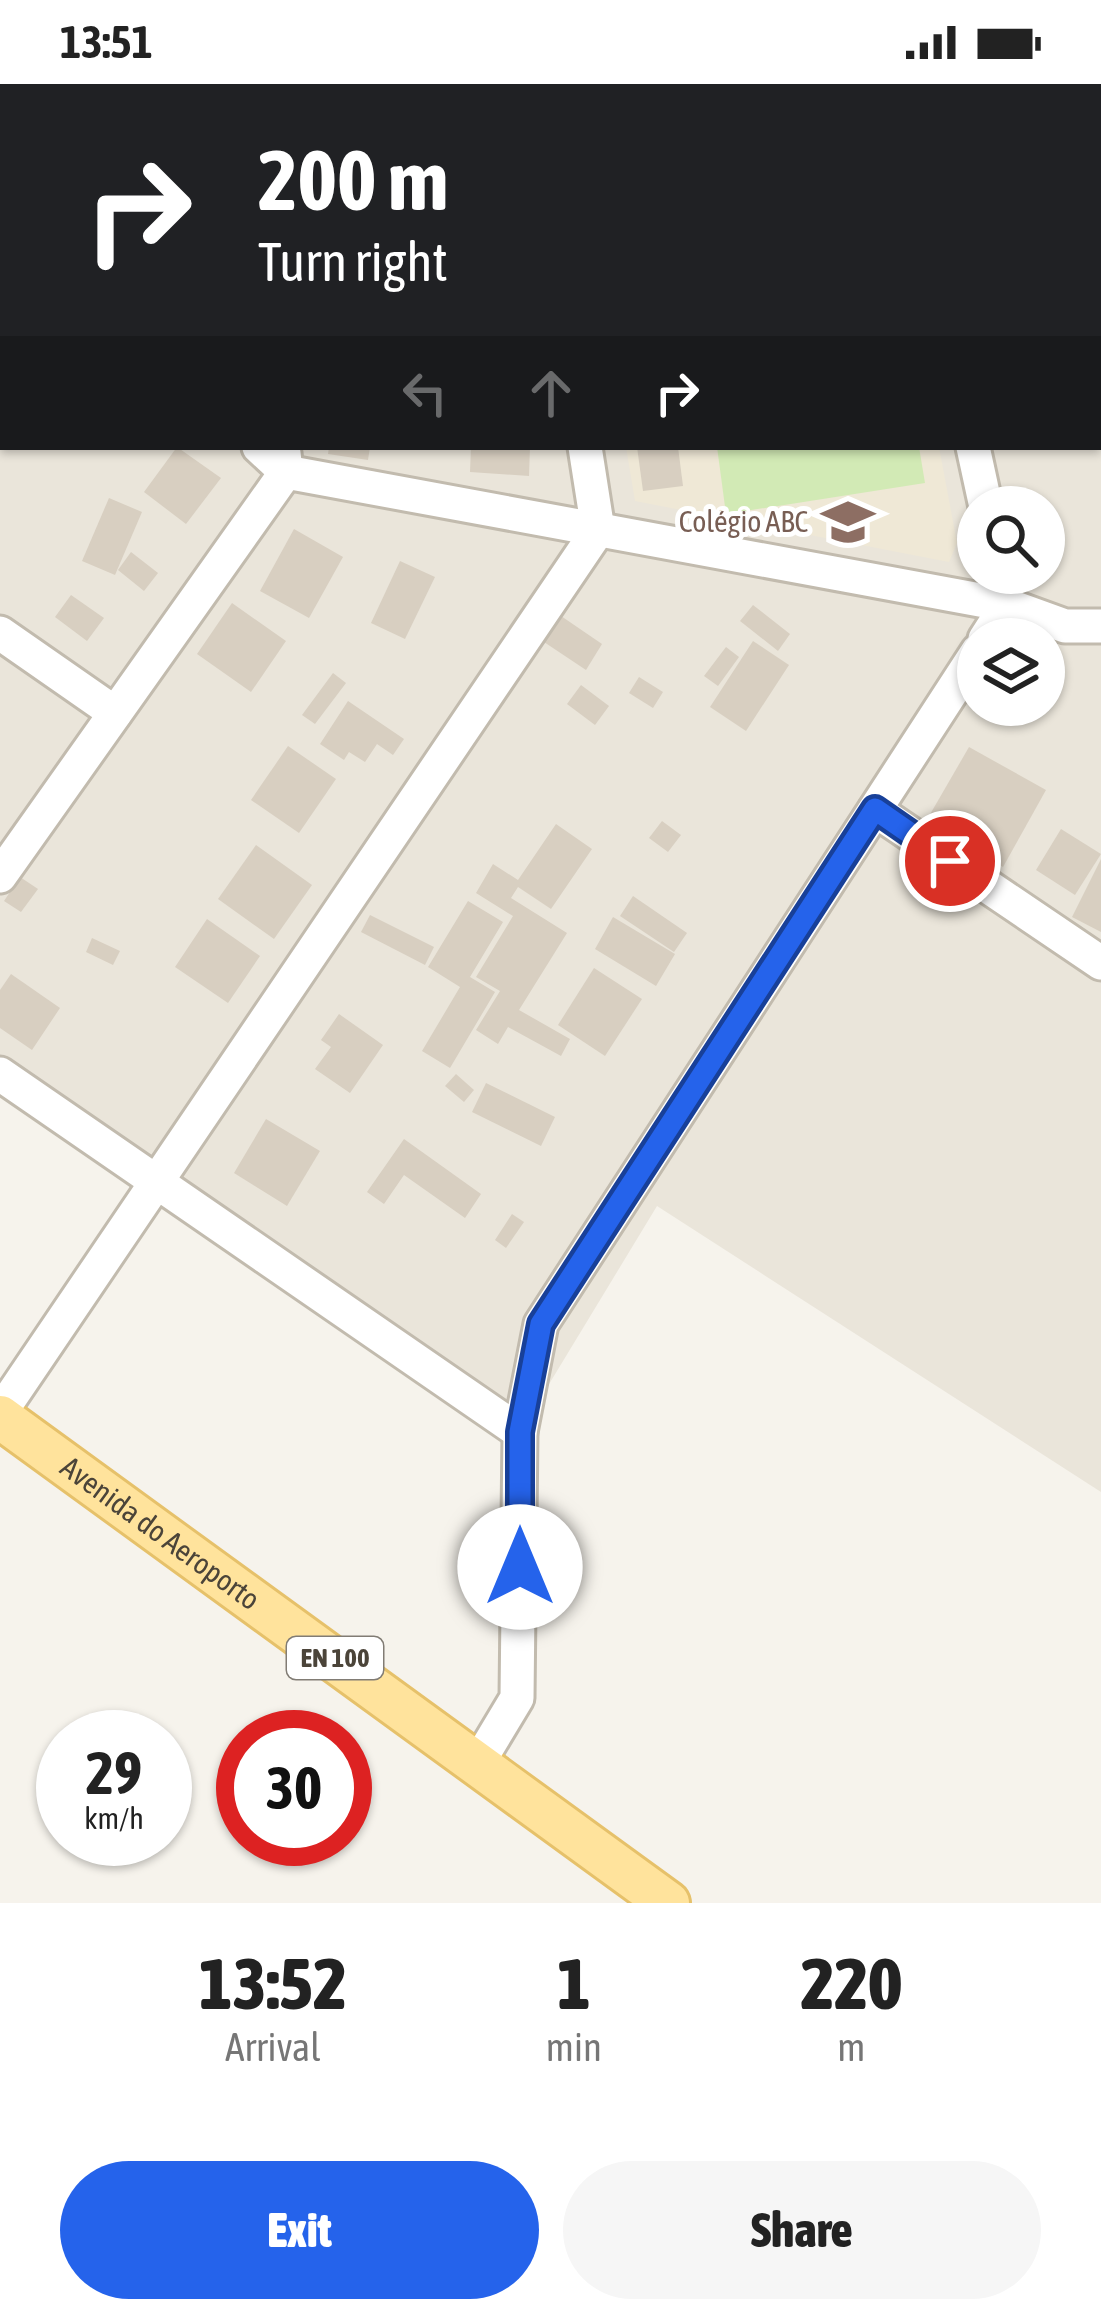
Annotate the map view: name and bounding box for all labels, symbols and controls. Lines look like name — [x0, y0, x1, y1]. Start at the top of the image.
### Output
text: 13:51 — [60, 16, 153, 68]
icon: right — [60, 132, 216, 288]
text: 200 m — [258, 132, 448, 228]
text: Turn right — [258, 231, 448, 292]
icon: left — [392, 360, 458, 426]
icon: ahead — [518, 360, 584, 426]
icon: right — [644, 360, 710, 426]
map controls — [957, 486, 1065, 726]
button: search — [957, 486, 1065, 594]
school or university icon: Colégio ABC — [819, 493, 877, 551]
place label: Colégio ABC — [679, 504, 808, 538]
button: layers — [957, 618, 1065, 726]
pin — [899, 810, 1001, 912]
icon: arrive — [917, 828, 983, 894]
street label: Avenida do Aeroporto — [55, 1449, 267, 1616]
position arrow — [457, 1504, 583, 1630]
road number: EN 100 — [287, 1637, 383, 1679]
speed limit sign: 30 — [216, 1710, 372, 1866]
text: 29 — [86, 1738, 142, 1807]
text: km/h — [84, 1801, 144, 1835]
text: 13:52 — [199, 1942, 347, 2024]
text: 1 — [557, 1942, 591, 2024]
text: 220 — [801, 1942, 902, 2024]
text: Arrival — [225, 2025, 321, 2069]
text: min — [546, 2025, 602, 2069]
text: m — [837, 2025, 865, 2069]
button: Exit — [60, 2161, 539, 2299]
button: Share — [563, 2161, 1041, 2299]

